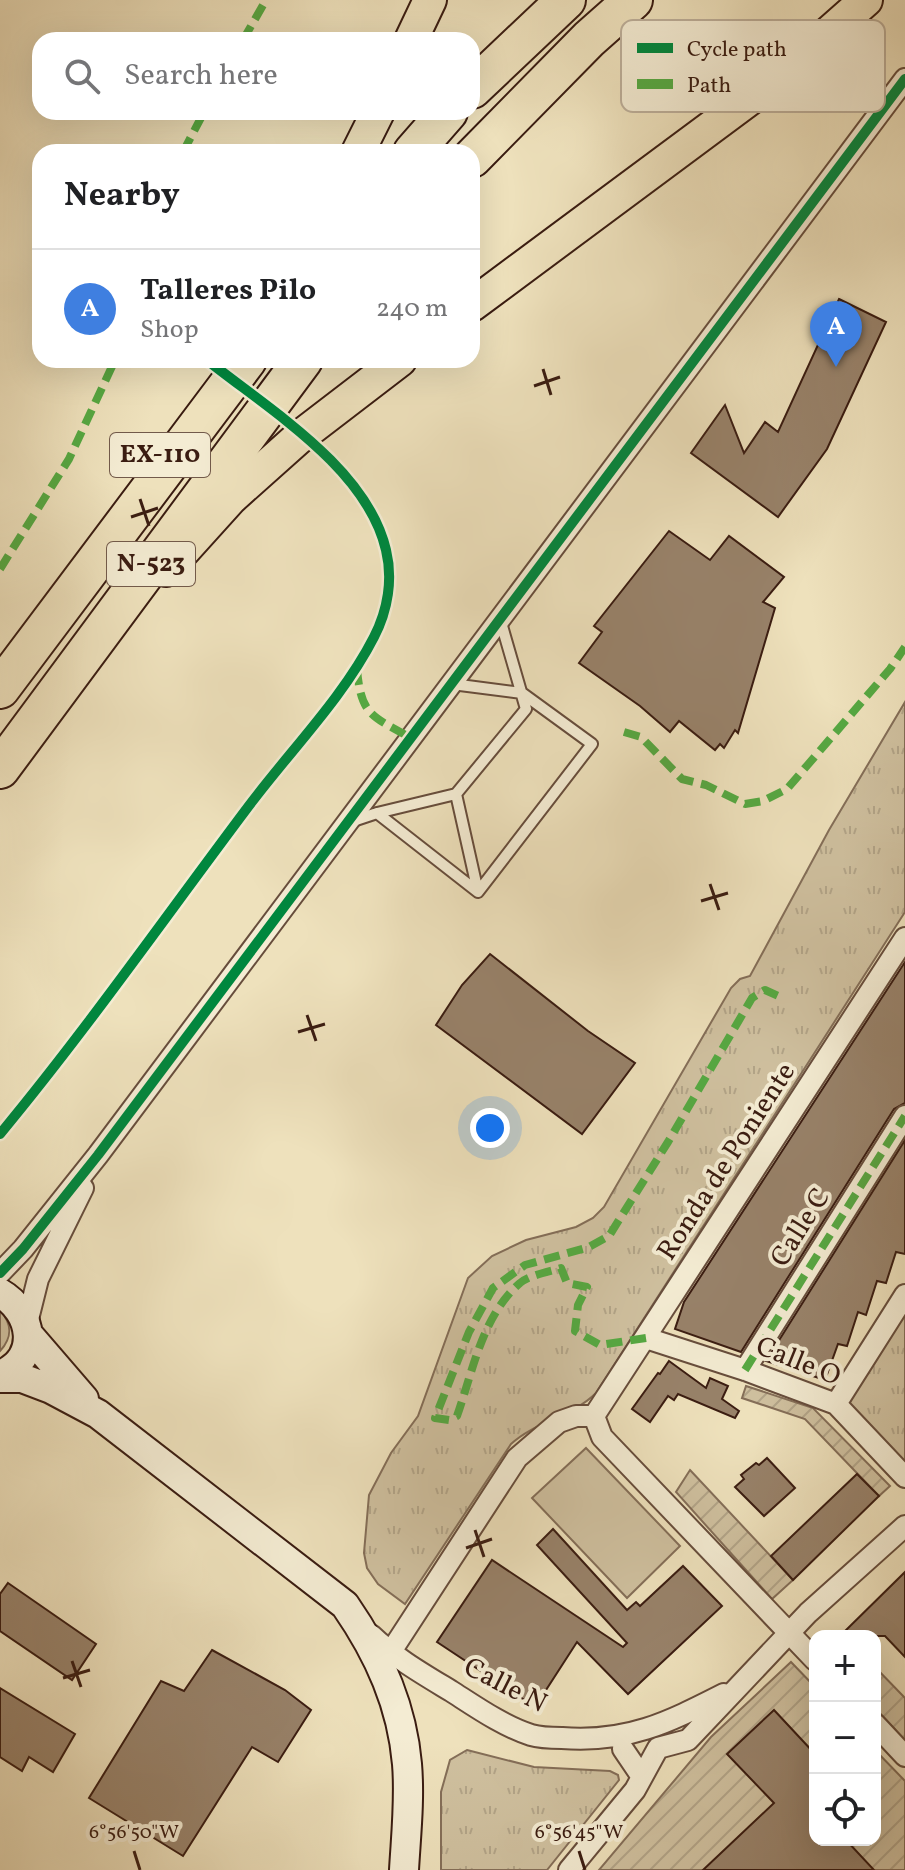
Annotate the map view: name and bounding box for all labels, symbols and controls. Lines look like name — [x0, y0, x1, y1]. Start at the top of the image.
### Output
legend — [621, 20, 885, 112]
search box — [32, 32, 480, 120]
text: Cycle path — [687, 35, 787, 66]
icon: search — [60, 54, 104, 98]
text: Search here — [124, 55, 278, 97]
text: Path — [687, 71, 731, 102]
text: Nearby — [64, 173, 180, 220]
text: Talleres Pilo — [140, 270, 316, 312]
text: A — [81, 291, 99, 327]
text: 240 m — [376, 291, 448, 327]
pin: A — [810, 301, 862, 367]
text: Shop — [140, 312, 199, 348]
road number: EX-110 — [110, 433, 210, 477]
road number: N-523 — [107, 542, 195, 586]
street label: Ronda de Poniente — [648, 1055, 806, 1269]
your location — [470, 1108, 510, 1148]
street label: Calle C — [762, 1181, 840, 1275]
street label: Calle O — [750, 1327, 846, 1397]
map controls — [809, 1630, 881, 1846]
button: + — [809, 1630, 881, 1702]
street label: Calle N — [457, 1649, 553, 1723]
button: − — [809, 1702, 881, 1774]
button: locate — [809, 1774, 881, 1846]
text: 6°56'50"W — [89, 1819, 179, 1847]
text: 6°56'45"W — [535, 1819, 623, 1847]

